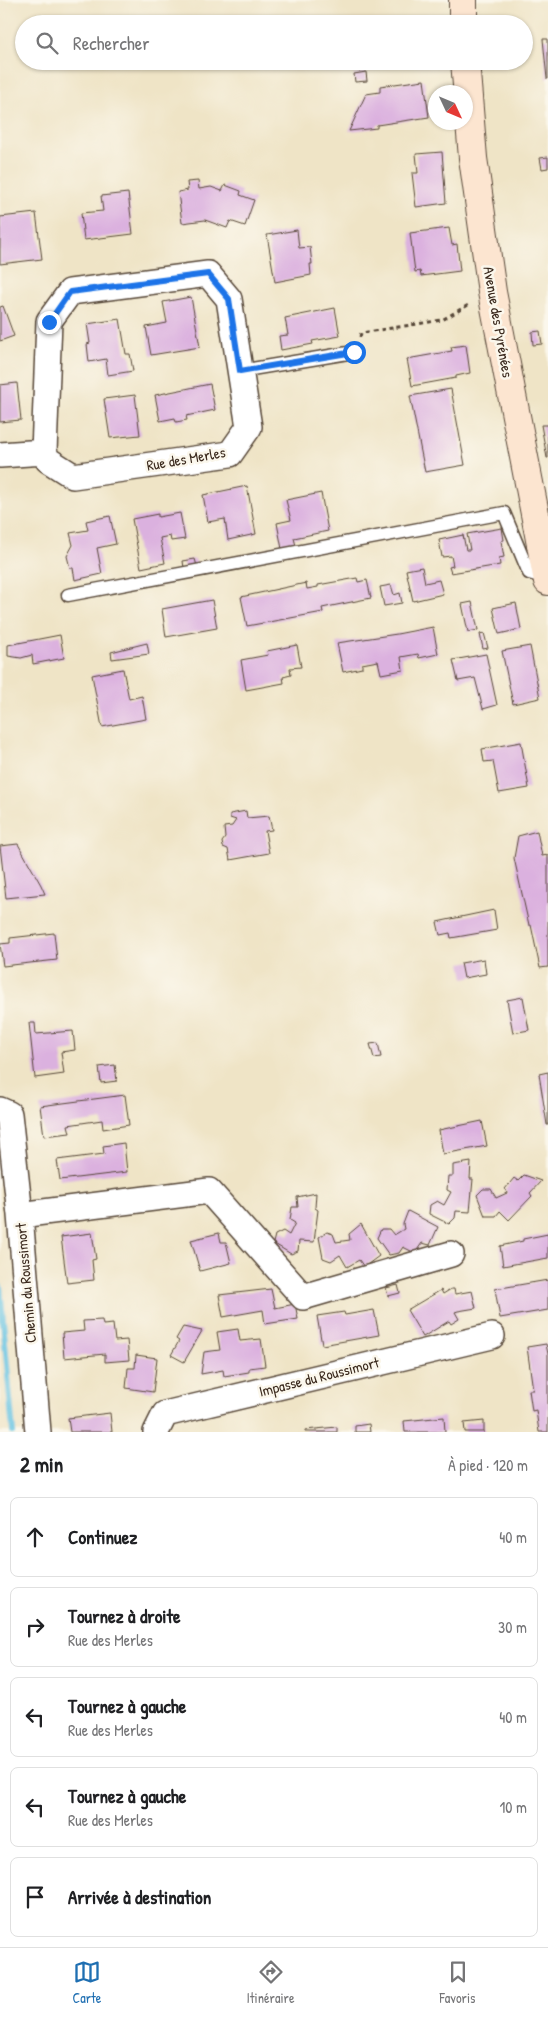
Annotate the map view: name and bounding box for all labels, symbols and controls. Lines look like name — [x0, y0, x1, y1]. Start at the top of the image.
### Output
search box — [15, 15, 533, 70]
icon: search — [33, 29, 61, 57]
text: Rechercher — [73, 30, 150, 56]
north arrow — [428, 85, 473, 130]
street label: Avenue des Pyrénées — [478, 265, 519, 379]
route end — [38, 311, 61, 334]
route start — [343, 341, 366, 364]
street label: Rue des Merles — [145, 441, 227, 476]
street label: Chemin du Roussimort — [10, 1221, 41, 1344]
street label: Impasse du Roussimort — [257, 1351, 382, 1402]
text: 2 min — [20, 1450, 63, 1479]
text: À pied · 120 m — [448, 1454, 528, 1476]
icon: ahead — [21, 1523, 49, 1551]
text: Continuez — [68, 1524, 137, 1550]
text: 40 m — [499, 1526, 527, 1548]
text: Tournez à droite — [68, 1603, 181, 1629]
icon: right — [21, 1613, 49, 1641]
text: 30 m — [498, 1616, 527, 1638]
text: Rue des Merles — [68, 1629, 153, 1651]
text: Tournez à gauche — [68, 1693, 186, 1719]
icon: left — [21, 1703, 49, 1731]
text: 40 m — [499, 1706, 527, 1728]
text: Rue des Merles — [68, 1719, 153, 1741]
text: Tournez à gauche — [68, 1783, 186, 1809]
icon: left — [21, 1793, 49, 1821]
text: 10 m — [499, 1796, 527, 1818]
text: Rue des Merles — [68, 1809, 153, 1831]
icon: arrive — [21, 1883, 49, 1911]
text: Arrivée à destination — [68, 1884, 211, 1910]
tab: Carte — [73, 1958, 101, 2007]
tab: Itinéraire — [246, 1958, 295, 2007]
tab: Favoris — [440, 1958, 475, 2007]

